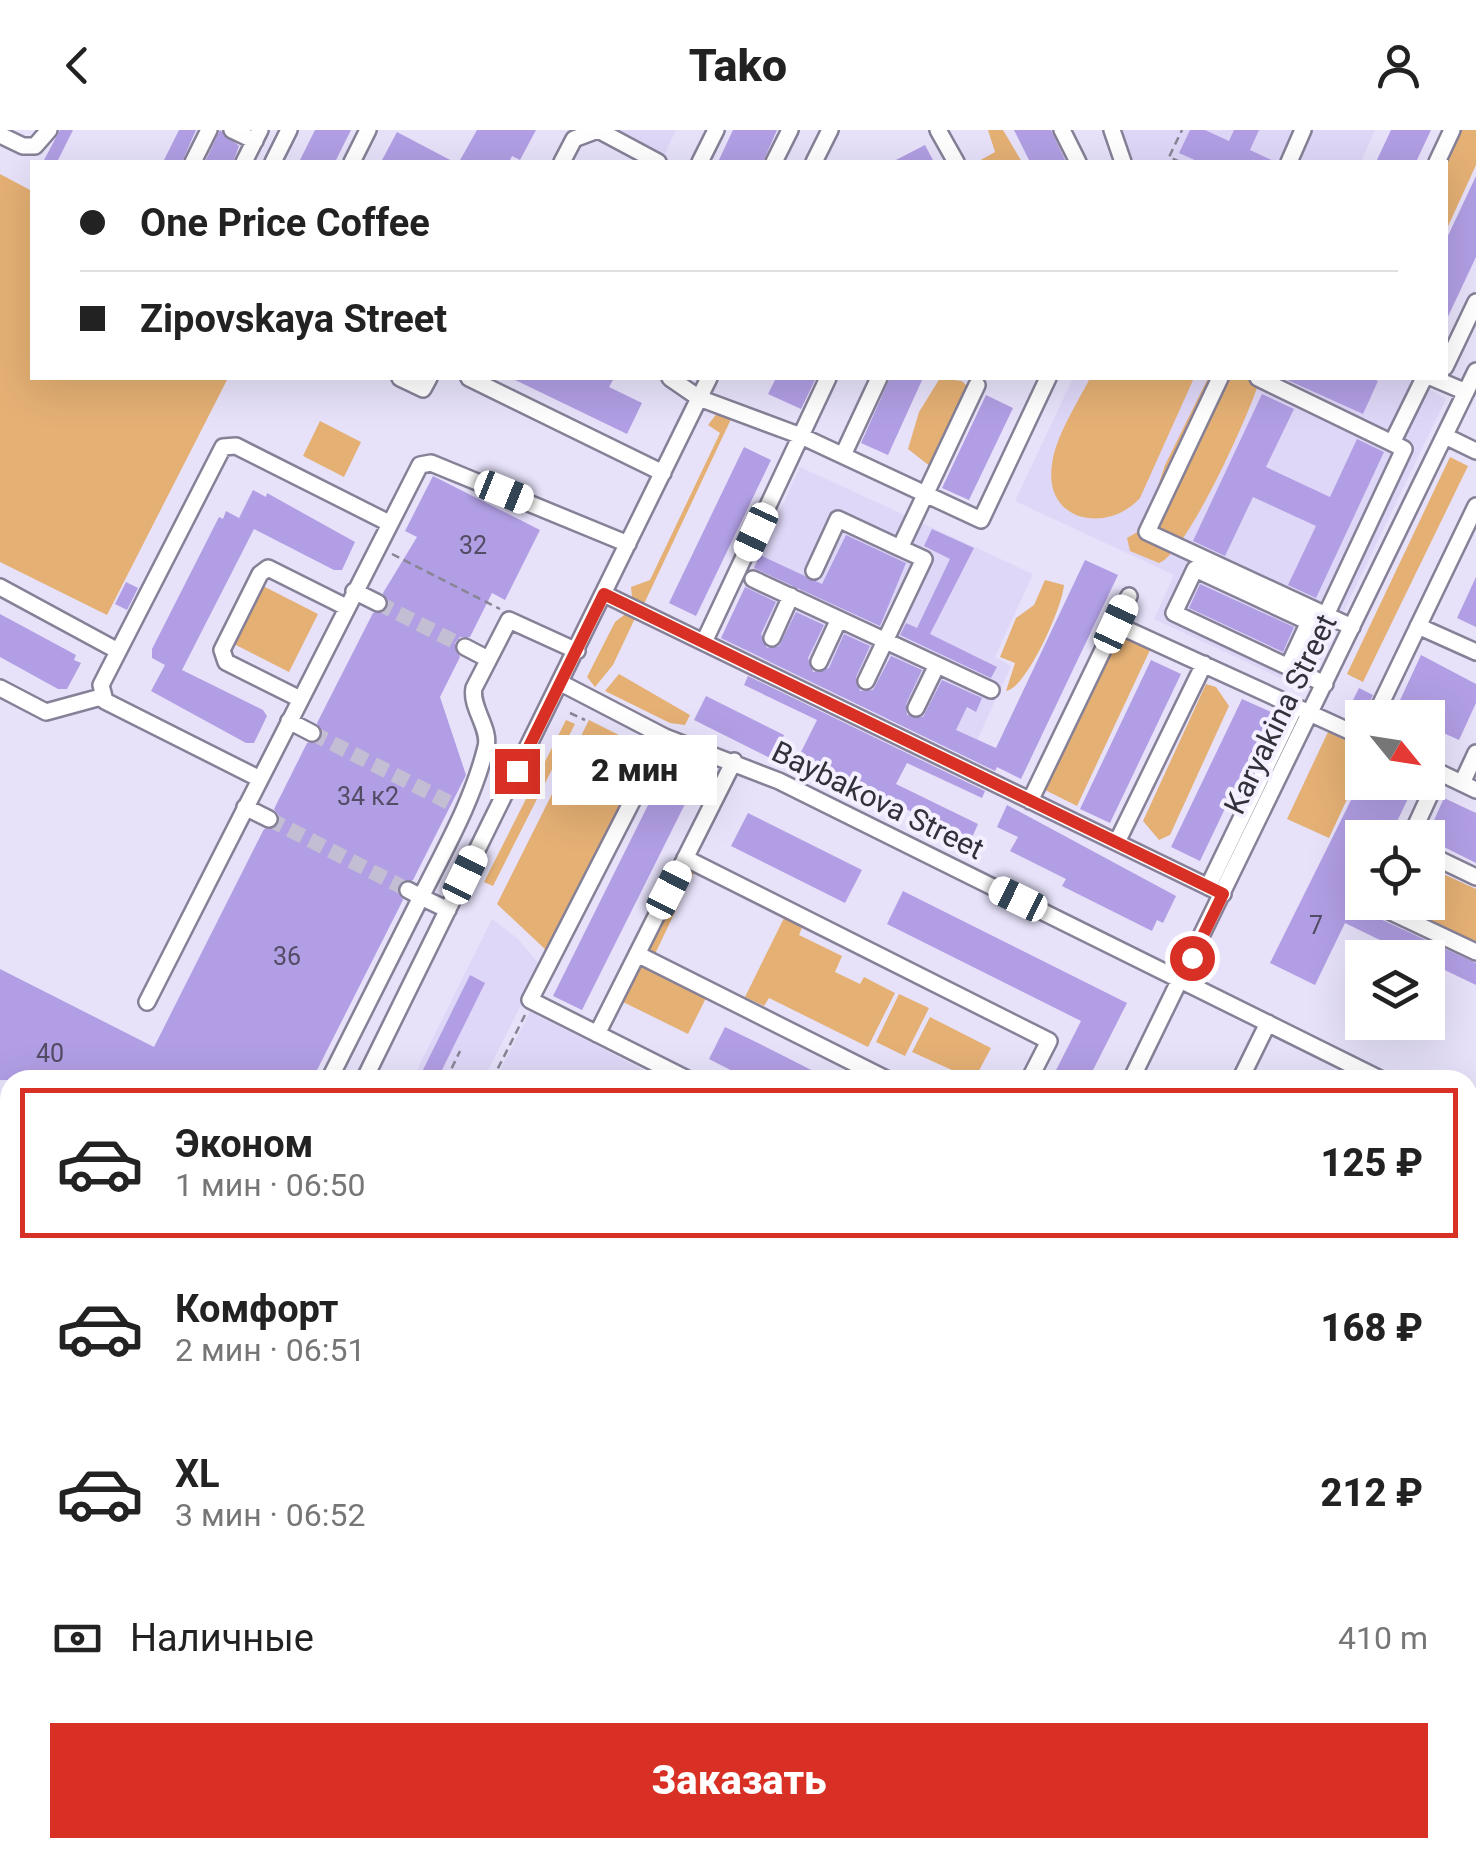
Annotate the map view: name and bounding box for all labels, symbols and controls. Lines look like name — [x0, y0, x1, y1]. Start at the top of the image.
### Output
icon: back — [50, 38, 105, 93]
icon: person — [1371, 38, 1426, 93]
text: Tako — [689, 39, 787, 92]
text: One Price Coffee — [140, 201, 430, 245]
text: Zipovskaya Street — [140, 297, 447, 341]
car — [471, 467, 537, 517]
car — [730, 498, 782, 566]
house number: 32 — [459, 531, 487, 560]
car — [1090, 590, 1142, 658]
street label: Karyakina Street — [1217, 608, 1343, 820]
north arrow — [1345, 700, 1445, 800]
map controls — [1345, 700, 1445, 1040]
street label: Baybakova Street — [766, 734, 990, 866]
callout: 2 мин — [552, 736, 717, 806]
route end — [495, 749, 540, 794]
text: 2 мин — [591, 751, 678, 789]
house number: 34 к2 — [337, 782, 399, 811]
button: locate — [1345, 820, 1445, 920]
car — [438, 841, 492, 909]
car — [642, 856, 696, 924]
car — [984, 872, 1052, 926]
house number: 7 — [1309, 911, 1323, 940]
route start — [1170, 936, 1215, 981]
button: layers — [1345, 940, 1445, 1040]
house number: 36 — [273, 942, 301, 971]
house number: 40 — [36, 1039, 64, 1068]
icon: car — [55, 1118, 145, 1208]
text: Эконом — [175, 1122, 313, 1166]
text: 125 ₽ — [1321, 1141, 1423, 1185]
text: 1 мин · 06:50 — [175, 1166, 366, 1204]
icon: car — [55, 1283, 145, 1373]
text: Комфорт — [175, 1287, 338, 1331]
text: 168 ₽ — [1321, 1306, 1423, 1350]
text: 2 мин · 06:51 — [175, 1331, 366, 1369]
icon: car — [55, 1448, 145, 1538]
text: XL — [175, 1452, 220, 1496]
text: 212 ₽ — [1321, 1471, 1423, 1515]
text: 3 мин · 06:52 — [175, 1496, 366, 1534]
icon: cash — [50, 1611, 105, 1666]
text: Наличные — [130, 1616, 314, 1660]
text: 410 m — [1338, 1619, 1428, 1657]
button: Заказать — [50, 1723, 1428, 1838]

